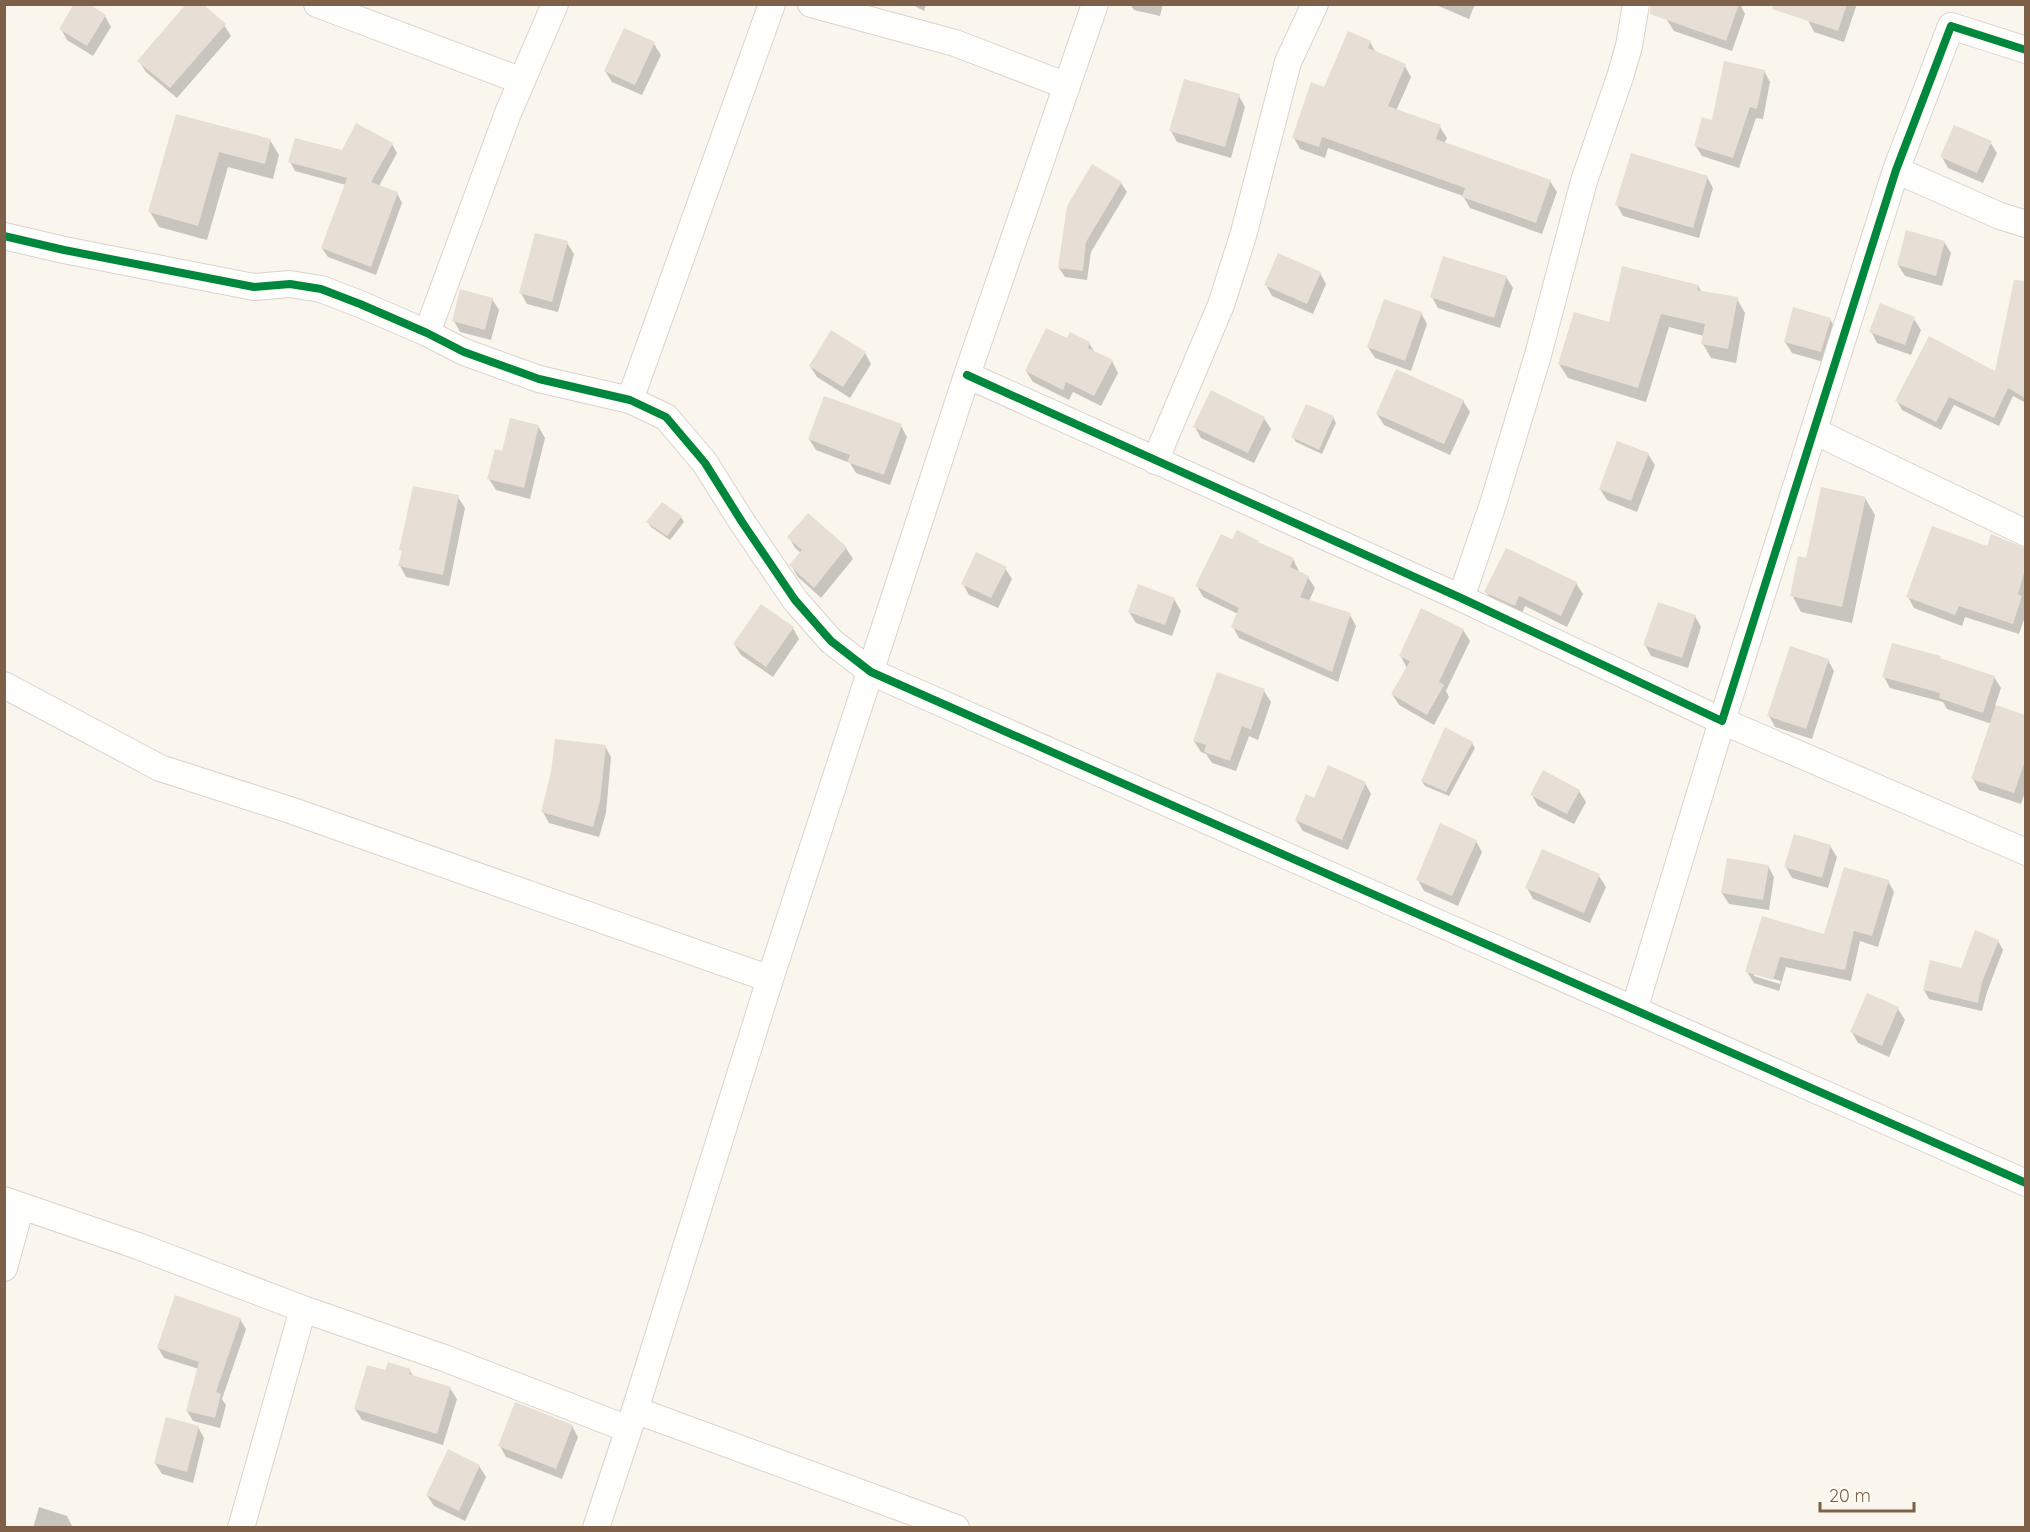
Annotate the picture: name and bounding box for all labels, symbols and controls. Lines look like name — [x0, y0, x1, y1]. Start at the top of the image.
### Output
scale bar — [1820, 1475, 1914, 1513]
text: 20 m — [1829, 1484, 1871, 1507]

